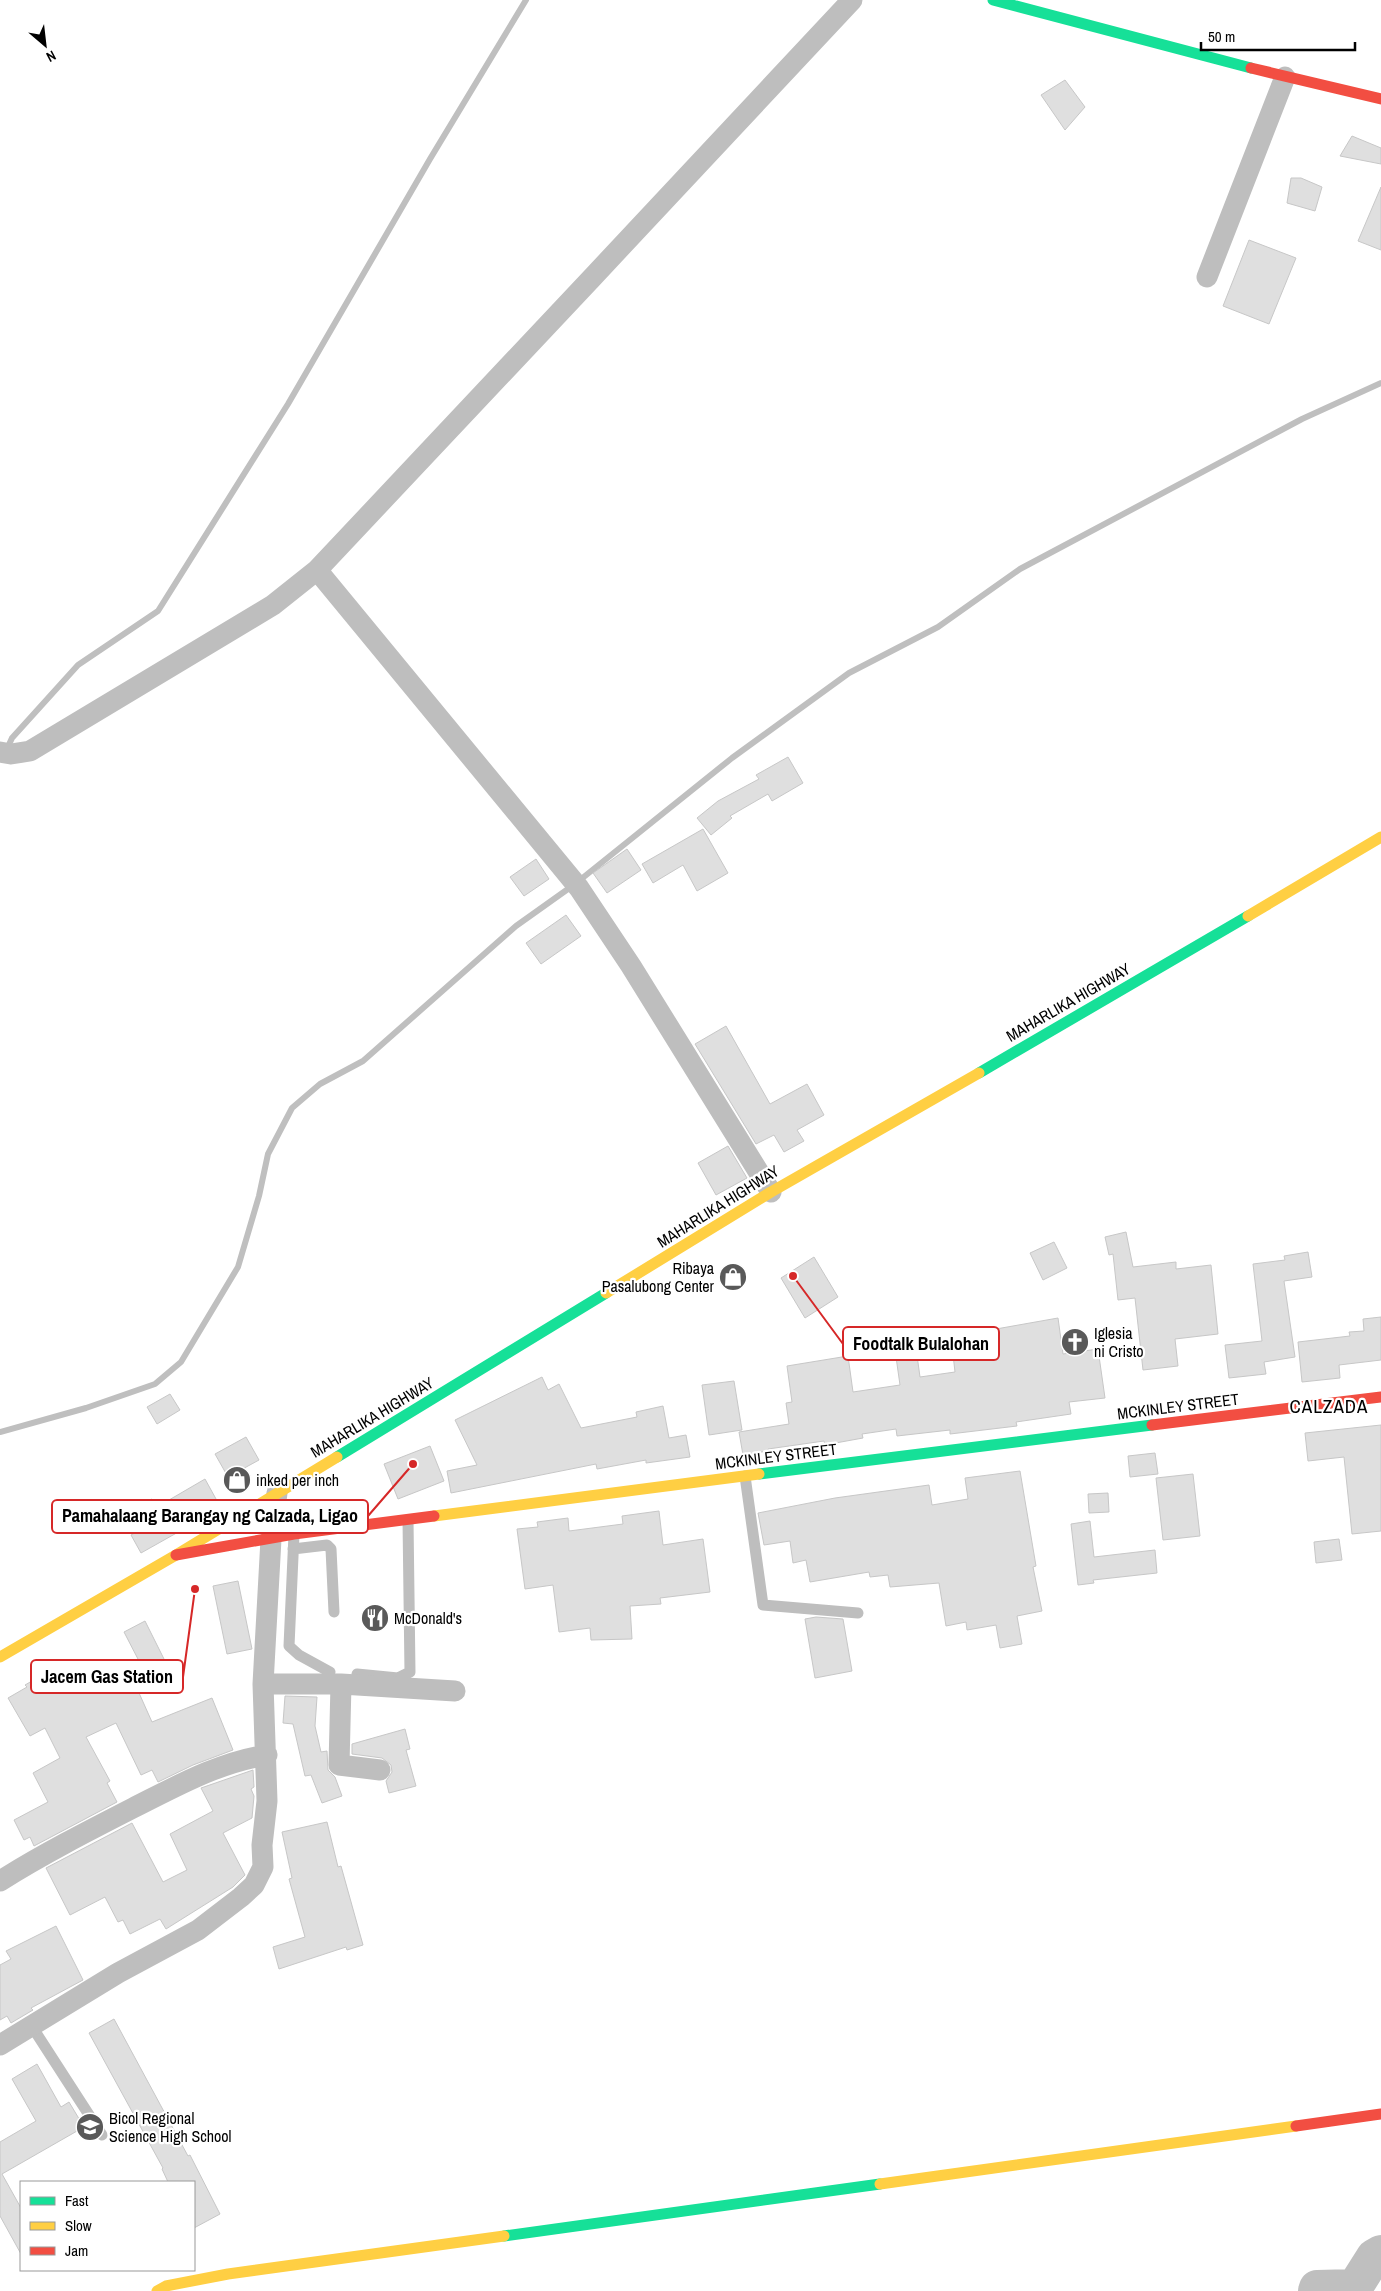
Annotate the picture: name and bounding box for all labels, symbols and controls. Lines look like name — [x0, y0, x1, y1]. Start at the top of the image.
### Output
north arrow — [20, 20, 70, 70]
scale bar — [1201, 20, 1355, 52]
text: 50 m — [1208, 26, 1235, 47]
text: N — [43, 47, 59, 66]
street label: MAHARLIKA HIGHWAY — [1002, 957, 1134, 1047]
street label: MAHARLIKA HIGHWAY — [653, 1159, 783, 1252]
place label: Ribaya Pasalubong Center — [602, 1257, 715, 1297]
shop icon: Ribaya Pasalubong Center — [718, 1262, 748, 1292]
place label: Iglesia ni Cristo — [1094, 1322, 1144, 1362]
callout: Foodtalk Bulalohan — [843, 1327, 999, 1360]
church icon: Iglesia ni Cristo — [1060, 1327, 1090, 1357]
text: Foodtalk Bulalohan — [853, 1331, 989, 1356]
street label: MAHARLIKA HIGHWAY — [306, 1371, 438, 1462]
street label: MCKINLEY STREET — [1116, 1388, 1240, 1424]
district label: CALZADA — [1290, 1393, 1368, 1419]
street label: MCKINLEY STREET — [714, 1438, 838, 1474]
shop icon: inked per inch — [222, 1465, 252, 1495]
place label: inked per inch — [256, 1469, 339, 1491]
callout: Pamahalaang Barangay ng Calzada, Ligao — [52, 1500, 368, 1533]
text: Pamahalaang Barangay ng Calzada, Ligao — [62, 1503, 358, 1528]
restaurant icon: McDonald's — [360, 1603, 390, 1633]
place label: McDonald's — [394, 1607, 462, 1629]
callout: Jacem Gas Station — [31, 1660, 183, 1693]
text: Jacem Gas Station — [41, 1664, 173, 1689]
place label: Bicol Regional Science High School — [109, 2107, 232, 2147]
school or university icon: Bicol Regional Science High School — [75, 2112, 105, 2142]
legend — [20, 2181, 195, 2271]
text: Fast — [65, 2190, 89, 2211]
text: Slow — [65, 2215, 92, 2236]
text: Jam — [65, 2240, 88, 2261]

